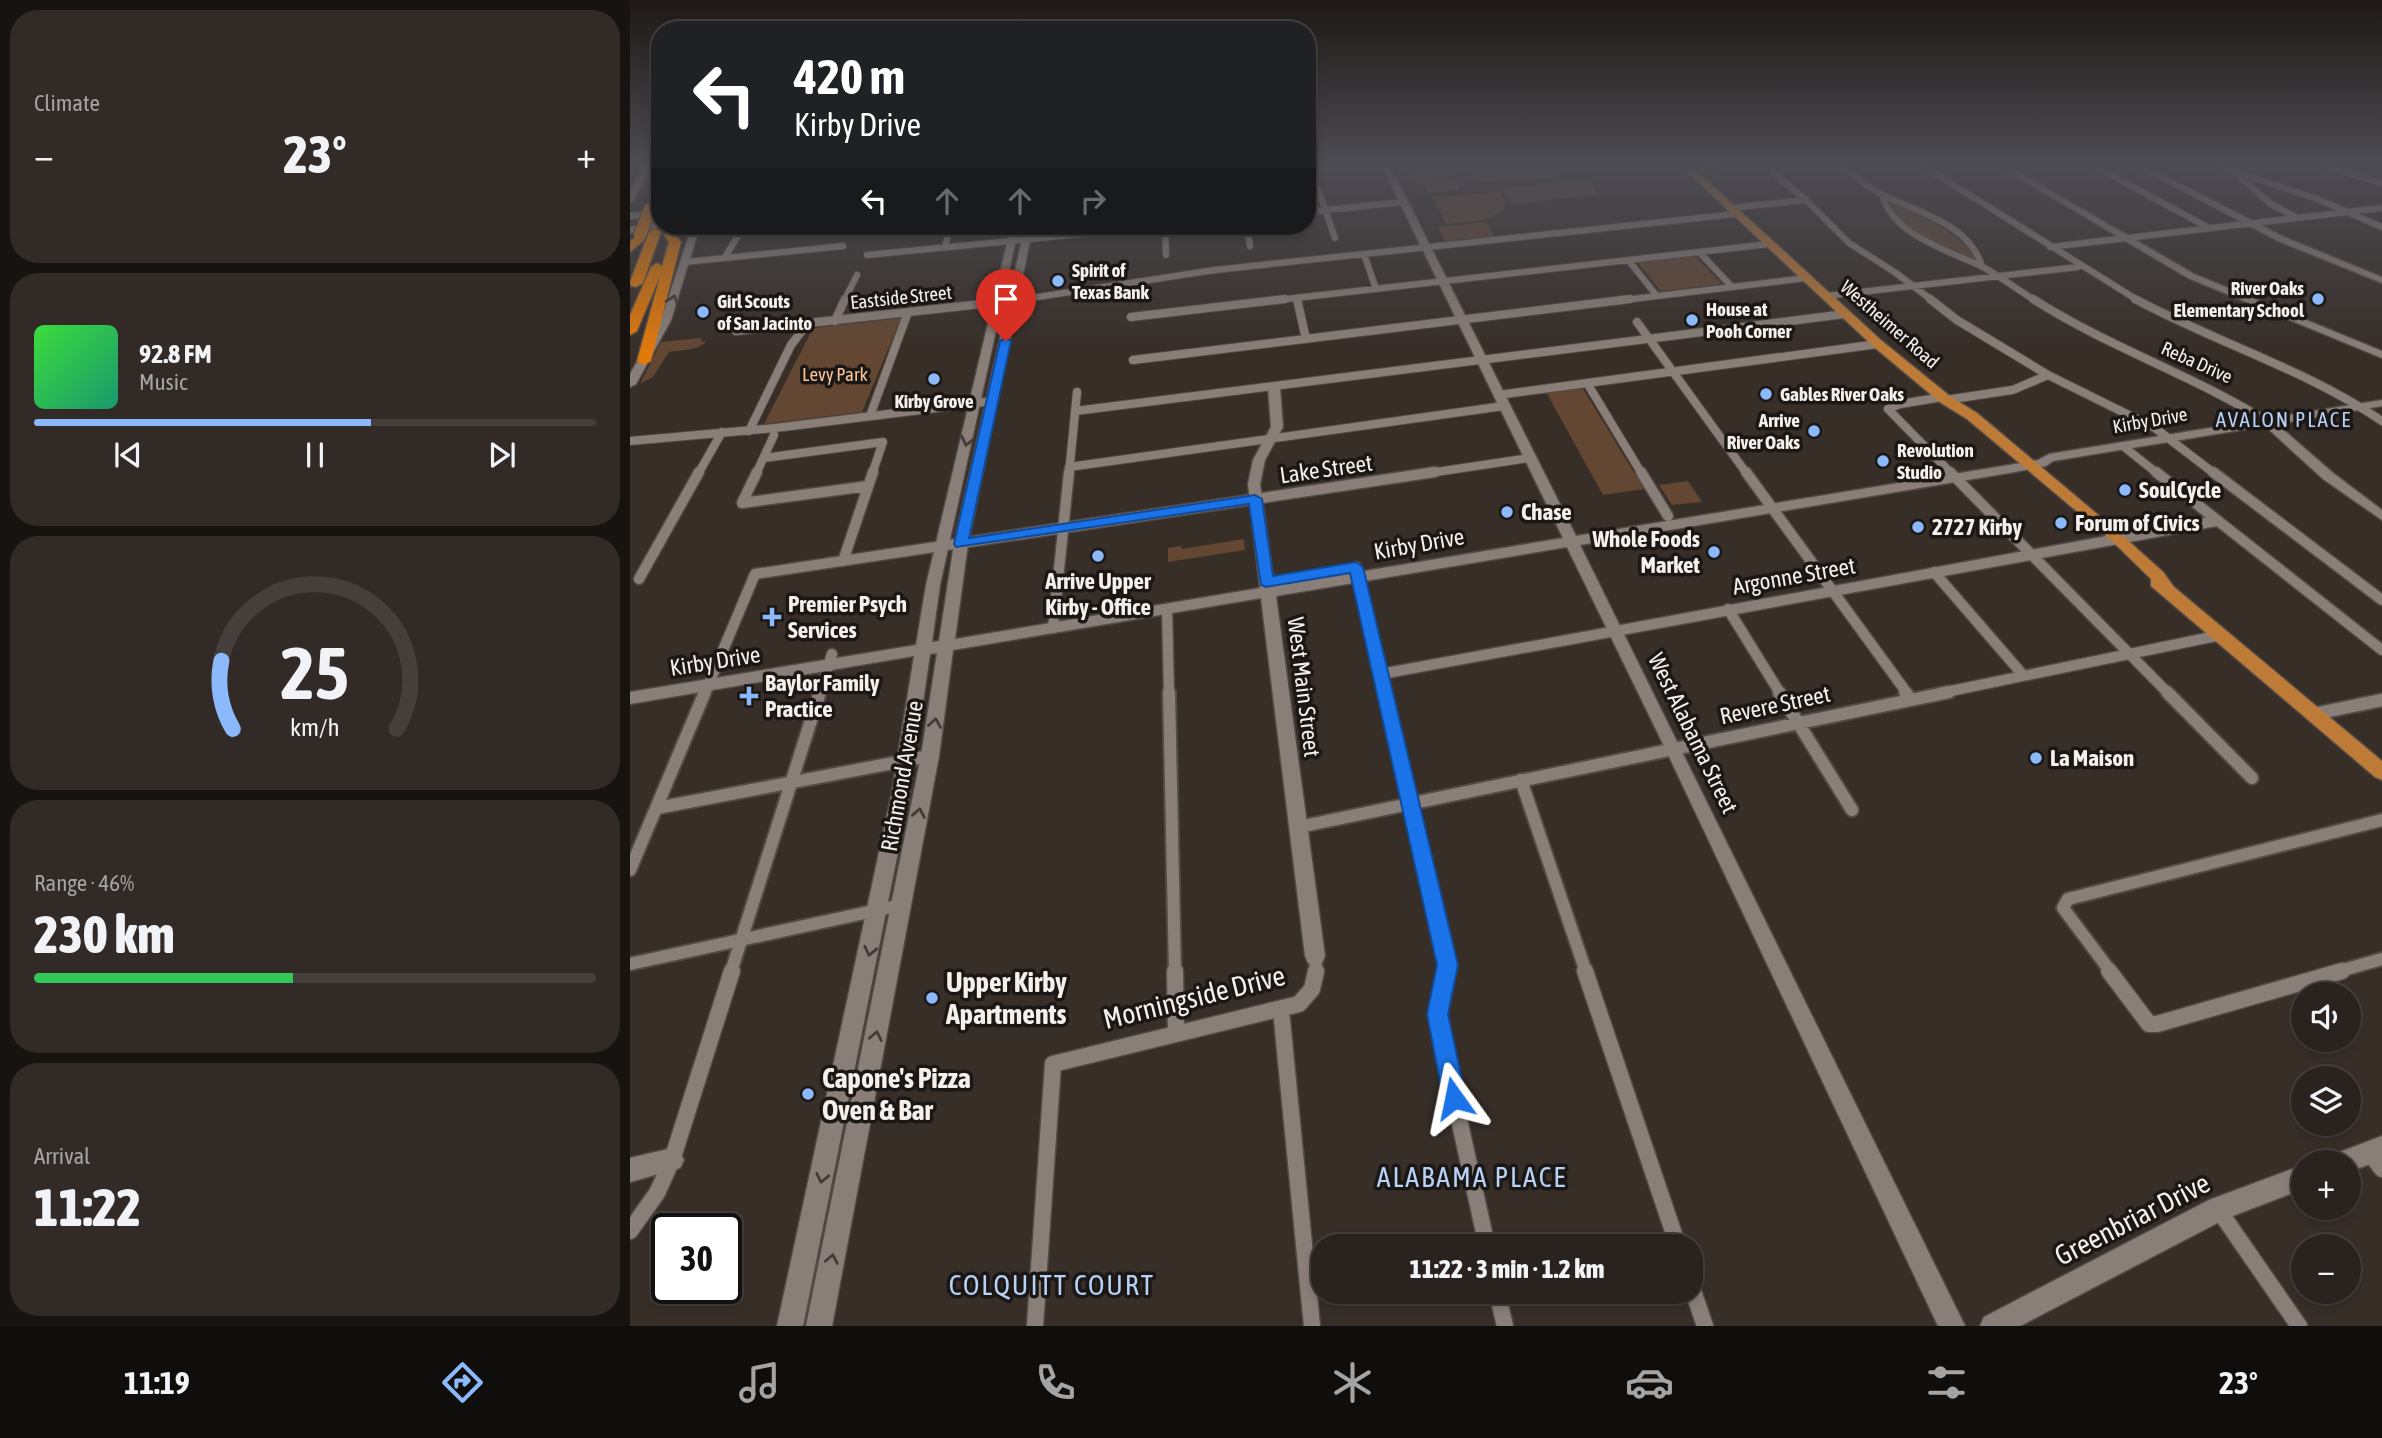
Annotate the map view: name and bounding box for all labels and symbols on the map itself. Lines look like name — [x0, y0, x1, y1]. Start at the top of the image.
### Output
place label: Spirit of Texas Bank — [1072, 259, 1150, 303]
pin — [976, 269, 1036, 341]
marker: Spirit of Texas Bank — [1050, 273, 1066, 289]
street label: Westheimer Road — [1836, 275, 1944, 373]
place label: River Oaks Elementary School — [2173, 277, 2305, 321]
street label: Eastside Street — [849, 281, 953, 313]
place label: Girl Scouts of San Jacinto — [717, 290, 812, 334]
marker: River Oaks Elementary School — [2310, 291, 2326, 307]
one-way arrow — [665, 295, 679, 307]
place label: House at Pooh Corner — [1706, 298, 1792, 342]
marker: Girl Scouts of San Jacinto — [695, 304, 711, 320]
marker: House at Pooh Corner — [1684, 312, 1700, 328]
street label: Reba Drive — [2158, 337, 2236, 387]
park label: Levy Park — [802, 363, 869, 385]
marker: Kirby Grove — [926, 371, 942, 387]
place label: Gables River Oaks — [1780, 383, 1904, 405]
marker: Gables River Oaks — [1758, 386, 1774, 402]
place label: Kirby Grove — [894, 390, 974, 412]
street label: Kirby Drive — [2111, 403, 2189, 437]
district label: AVALON PLACE — [2216, 407, 2352, 431]
place label: Arrive River Oaks — [1727, 409, 1800, 453]
marker: Arrive River Oaks — [1806, 423, 1822, 439]
one-way arrow — [961, 435, 975, 447]
place label: Revolution Studio — [1897, 439, 1974, 483]
street label: Lake Street — [1278, 450, 1374, 488]
marker: Revolution Studio — [1875, 453, 1891, 469]
place label: SoulCycle — [2139, 477, 2221, 503]
marker: SoulCycle — [2117, 482, 2133, 498]
place label: Chase — [1521, 499, 1572, 525]
marker: Chase — [1499, 504, 1515, 520]
place label: Forum of Civics — [2075, 510, 2200, 536]
place label: 2727 Kirby — [1932, 514, 2022, 540]
marker: Forum of Civics — [2053, 515, 2069, 531]
marker: 2727 Kirby — [1910, 519, 1926, 535]
street label: Kirby Drive — [1372, 523, 1466, 565]
place label: Whole Foods Market — [1591, 526, 1700, 578]
marker: Whole Foods Market — [1706, 544, 1722, 560]
marker: Arrive Upper Kirby - Office — [1090, 548, 1106, 564]
street label: Argonne Street — [1731, 552, 1857, 600]
place label: Arrive Upper Kirby - Office — [1044, 568, 1152, 620]
place label: Premier Psych Services — [788, 591, 907, 643]
marker: Premier Psych Services — [762, 607, 782, 627]
street label: West Main Street — [1283, 616, 1325, 758]
street label: Kirby Drive — [668, 641, 762, 681]
street label: West Alabama Street — [1643, 649, 1743, 817]
place label: Baylor Family Practice — [765, 670, 880, 722]
street label: Revere Street — [1717, 681, 1833, 729]
marker: Baylor Family Practice — [739, 686, 759, 706]
street label: Richmond Avenue — [876, 699, 928, 853]
one-way arrow — [927, 717, 942, 729]
place label: La Maison — [2050, 745, 2134, 771]
marker: La Maison — [2028, 750, 2044, 766]
one-way arrow — [911, 807, 926, 819]
one-way arrow — [863, 945, 878, 957]
street label: Morningside Drive — [1100, 959, 1288, 1035]
place label: Upper Kirby Apartments — [945, 966, 1067, 1030]
marker: Upper Kirby Apartments — [924, 990, 940, 1006]
one-way arrow — [867, 1030, 882, 1042]
position arrow — [1417, 1061, 1491, 1135]
place label: Capone's Pizza Oven & Bar — [822, 1062, 971, 1126]
marker: Capone's Pizza Oven & Bar — [800, 1086, 816, 1102]
district label: ALABAMA PLACE — [1377, 1161, 1567, 1193]
street label: Greenbriar Drive — [2049, 1166, 2215, 1272]
one-way arrow — [816, 1172, 831, 1184]
speed limit sign: 30 — [651, 1213, 742, 1304]
one-way arrow — [824, 1253, 839, 1265]
district label: COLQUITT COURT — [949, 1269, 1155, 1301]

